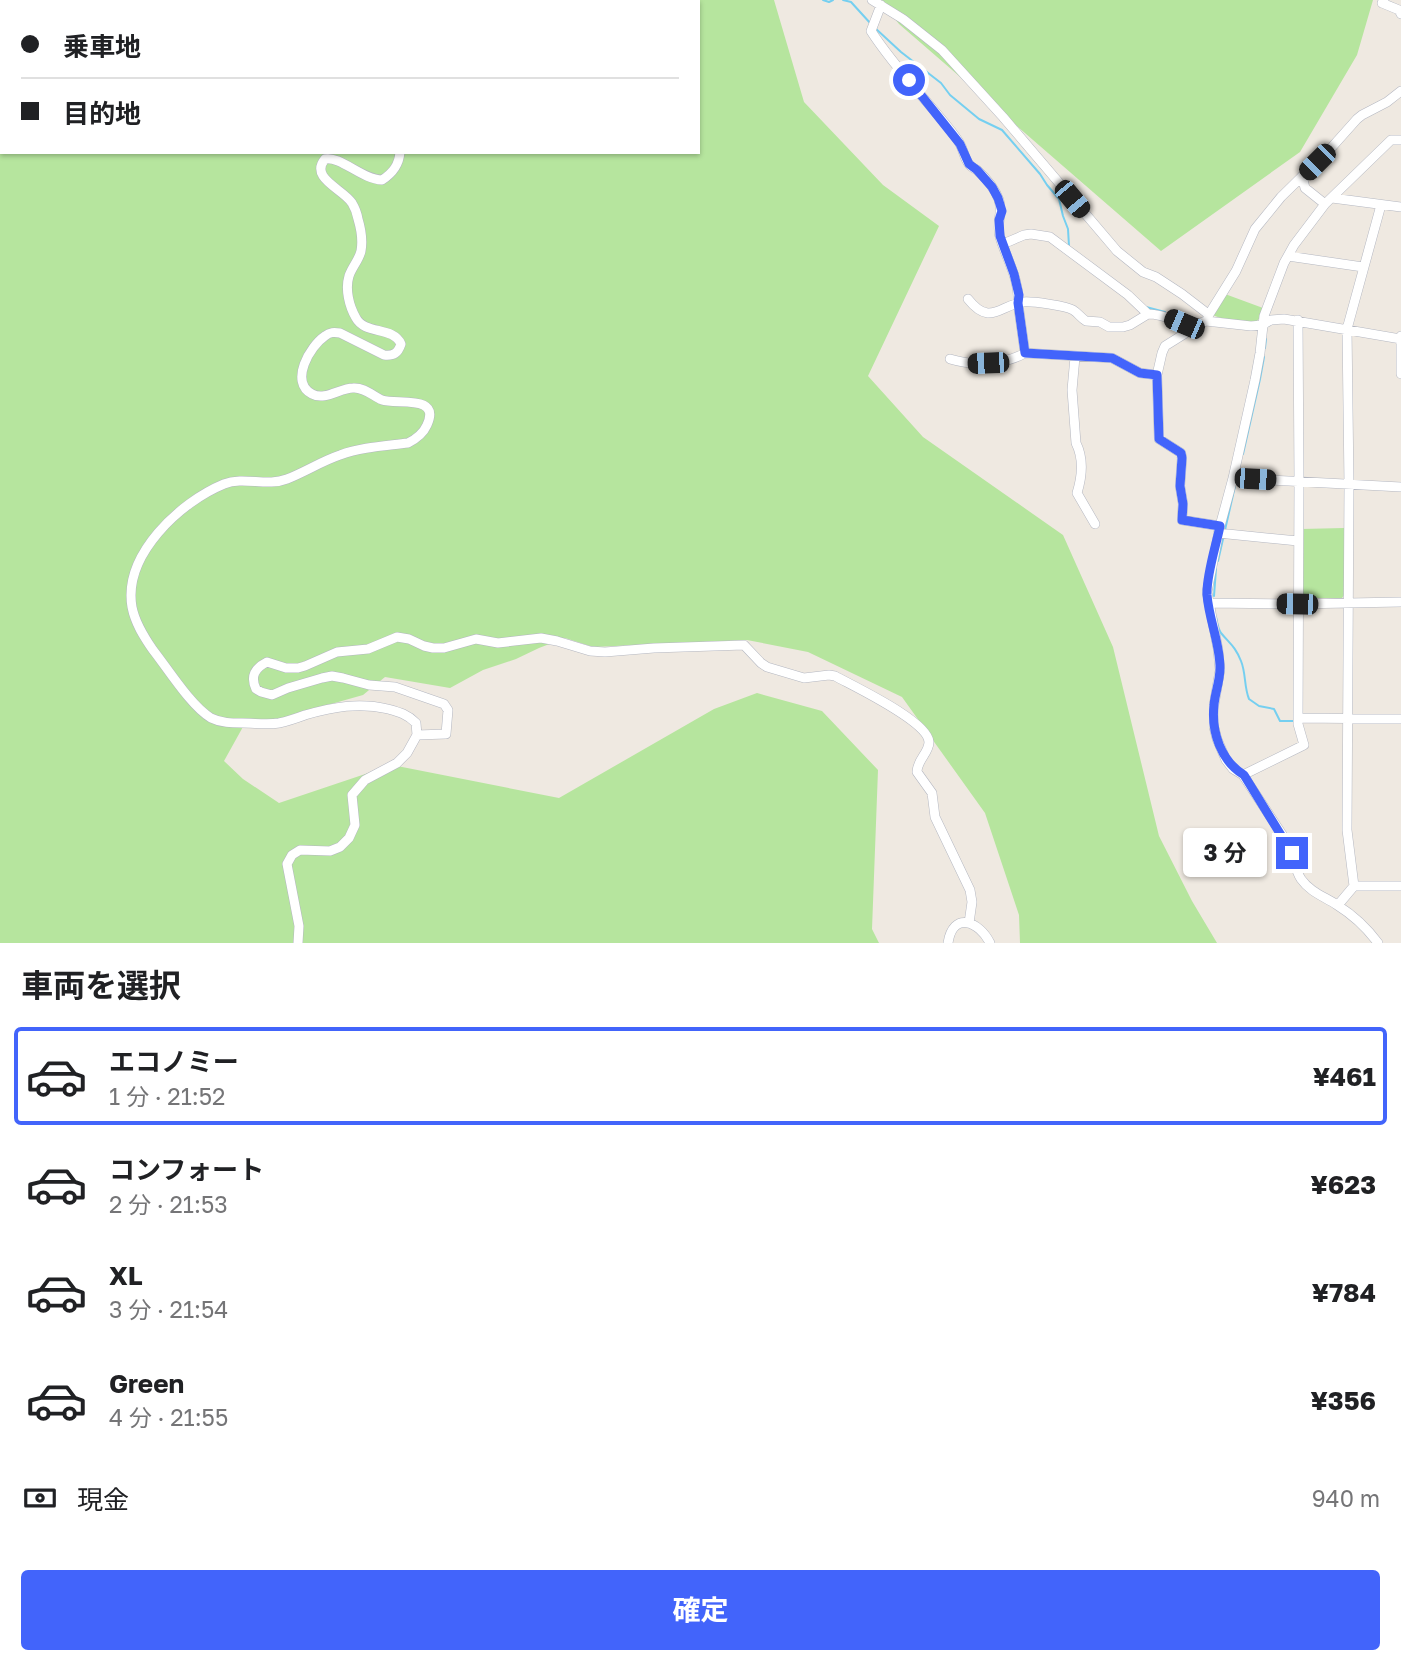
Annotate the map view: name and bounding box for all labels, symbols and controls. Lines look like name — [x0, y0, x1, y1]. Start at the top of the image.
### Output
text: 乗車地 — [63, 31, 141, 62]
route start — [893, 64, 925, 96]
text: 目的地 — [63, 98, 141, 129]
car — [1295, 140, 1340, 184]
car — [1051, 176, 1094, 222]
car — [1161, 306, 1208, 342]
car — [967, 352, 1010, 374]
car — [1234, 467, 1277, 491]
car — [1276, 593, 1319, 615]
callout: 3 分 — [1184, 828, 1268, 878]
route end — [1276, 837, 1308, 869]
text: 3 分 — [1204, 838, 1246, 866]
text: 車両を選択 — [21, 966, 181, 1004]
icon: car — [25, 1045, 88, 1108]
text: エコノミー — [109, 1046, 239, 1077]
text: ¥461 — [1313, 1061, 1376, 1092]
text: 1 分 · 21:52 — [109, 1082, 225, 1110]
icon: car — [25, 1153, 88, 1216]
text: コンフォート — [109, 1154, 264, 1185]
text: ¥623 — [1311, 1169, 1376, 1200]
text: 2 分 · 21:53 — [109, 1190, 228, 1218]
text: XL — [109, 1260, 143, 1291]
icon: car — [25, 1261, 88, 1324]
text: ¥784 — [1312, 1277, 1376, 1308]
text: 3 分 · 21:54 — [109, 1295, 228, 1323]
text: Green — [109, 1368, 184, 1399]
icon: car — [25, 1369, 88, 1432]
text: ¥356 — [1311, 1385, 1376, 1416]
text: 4 分 · 21:55 — [109, 1403, 228, 1431]
icon: cash — [21, 1479, 59, 1517]
text: 現金 — [77, 1484, 129, 1515]
text: 940 m — [1312, 1484, 1380, 1512]
button: 確定 — [21, 1570, 1380, 1650]

